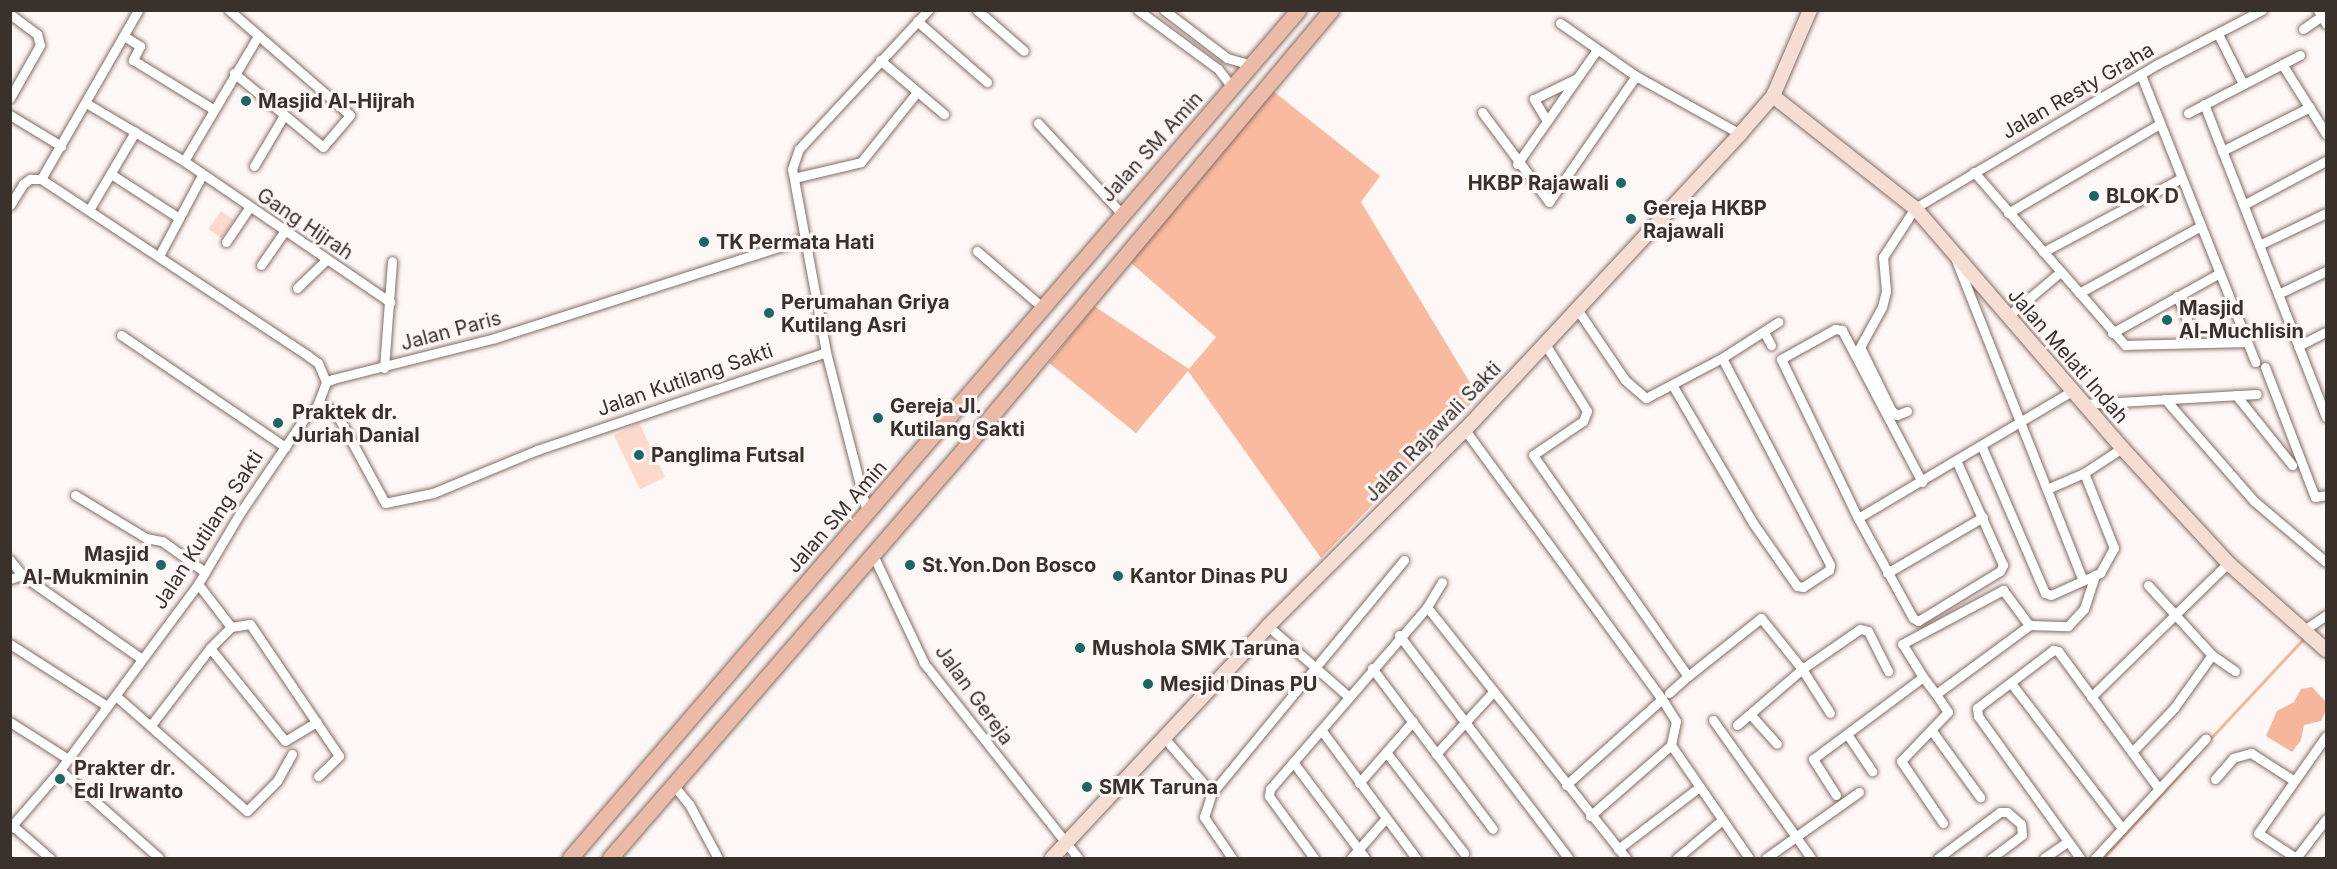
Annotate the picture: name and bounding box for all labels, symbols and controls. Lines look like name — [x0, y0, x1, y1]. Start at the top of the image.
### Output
street label: Jalan Resty Graha — [1998, 38, 2158, 144]
street label: Jalan SM Amin — [1096, 87, 1208, 207]
place label: Masjid Al-Hijrah — [258, 89, 415, 113]
marker: Masjid Al-Hijrah — [239, 94, 253, 108]
place label: HKBP Rajawali — [1468, 171, 1609, 195]
marker: HKBP Rajawali — [1614, 176, 1628, 190]
street label: Gang Hijrah — [252, 183, 358, 265]
place label: BLOK D — [2106, 184, 2179, 208]
marker: BLOK D — [2087, 189, 2101, 203]
place label: Gereja HKBP Rajawali — [1643, 196, 1767, 243]
marker: Gereja HKBP Rajawali — [1624, 212, 1638, 226]
place label: TK Permata Hati — [716, 230, 874, 254]
marker: TK Permata Hati — [697, 235, 711, 249]
street label: Jalan Melati Indah — [2003, 283, 2133, 429]
place label: Perumahan Griya Kutilang Asri — [781, 290, 950, 337]
place label: Masjid Al-Muchlisin — [2179, 296, 2304, 343]
street label: Jalan Paris — [398, 306, 504, 356]
marker: Perumahan Griya Kutilang Asri — [762, 306, 776, 320]
marker: Masjid Al-Muchlisin — [2160, 313, 2174, 327]
street label: Jalan Kutilang Sakti — [594, 339, 776, 421]
street label: Jalan Rajawali Sakti — [1360, 357, 1506, 507]
place label: Gereja Jl. Kutilang Sakti — [890, 394, 1025, 441]
place label: Praktek dr. Juriah Danial — [292, 400, 420, 447]
marker: Gereja Jl. Kutilang Sakti — [871, 411, 885, 425]
marker: Praktek dr. Juriah Danial — [269, 414, 287, 432]
place label: Panglima Futsal — [651, 443, 805, 467]
street label: Jalan Kutilang Sakti — [148, 446, 268, 614]
marker: Panglima Futsal — [632, 448, 646, 462]
street label: Jalan SM Amin — [782, 456, 892, 578]
place label: Masjid Al-Mukminin — [23, 542, 149, 589]
place label: St.Yon.Don Bosco — [922, 553, 1096, 577]
marker: Masjid Al-Mukminin — [154, 558, 168, 572]
marker: St.Yon.Don Bosco — [903, 558, 917, 572]
place label: Kantor Dinas PU — [1130, 564, 1288, 588]
marker: Kantor Dinas PU — [1111, 569, 1125, 583]
place label: Mushola SMK Taruna — [1092, 636, 1300, 660]
street label: Jalan Gereja — [930, 640, 1018, 750]
marker: Mushola SMK Taruna — [1073, 641, 1087, 655]
place label: Mesjid Dinas PU — [1160, 672, 1317, 696]
marker: Mesjid Dinas PU — [1141, 677, 1155, 691]
place label: Prakter dr. Edi Irwanto — [74, 756, 183, 803]
marker: Prakter dr. Edi Irwanto — [51, 770, 69, 788]
place label: SMK Taruna — [1099, 775, 1218, 799]
marker: SMK Taruna — [1080, 780, 1094, 794]

